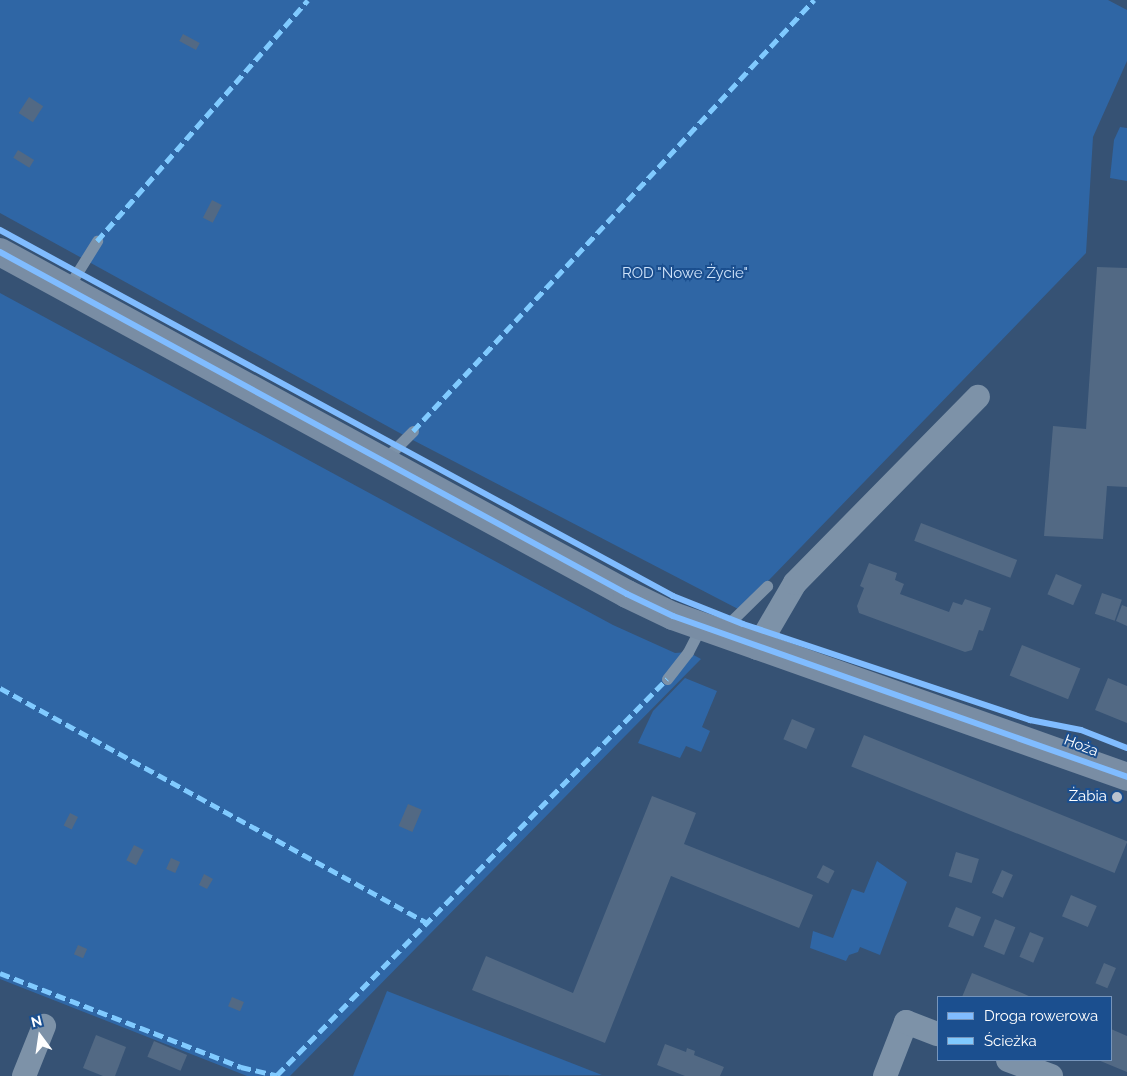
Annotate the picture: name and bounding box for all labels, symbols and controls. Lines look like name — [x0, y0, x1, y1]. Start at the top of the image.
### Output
park label: ROD "Nowe Życie" — [622, 265, 748, 283]
street label: Hoża — [1061, 731, 1101, 761]
place label: Żabia — [1069, 788, 1107, 806]
marker: Żabia — [1111, 791, 1123, 803]
legend — [937, 996, 1112, 1061]
text: Droga rowerowa — [984, 1007, 1098, 1025]
north arrow — [15, 1011, 65, 1061]
text: N — [29, 1012, 43, 1031]
text: Ścieżka — [984, 1032, 1037, 1050]

